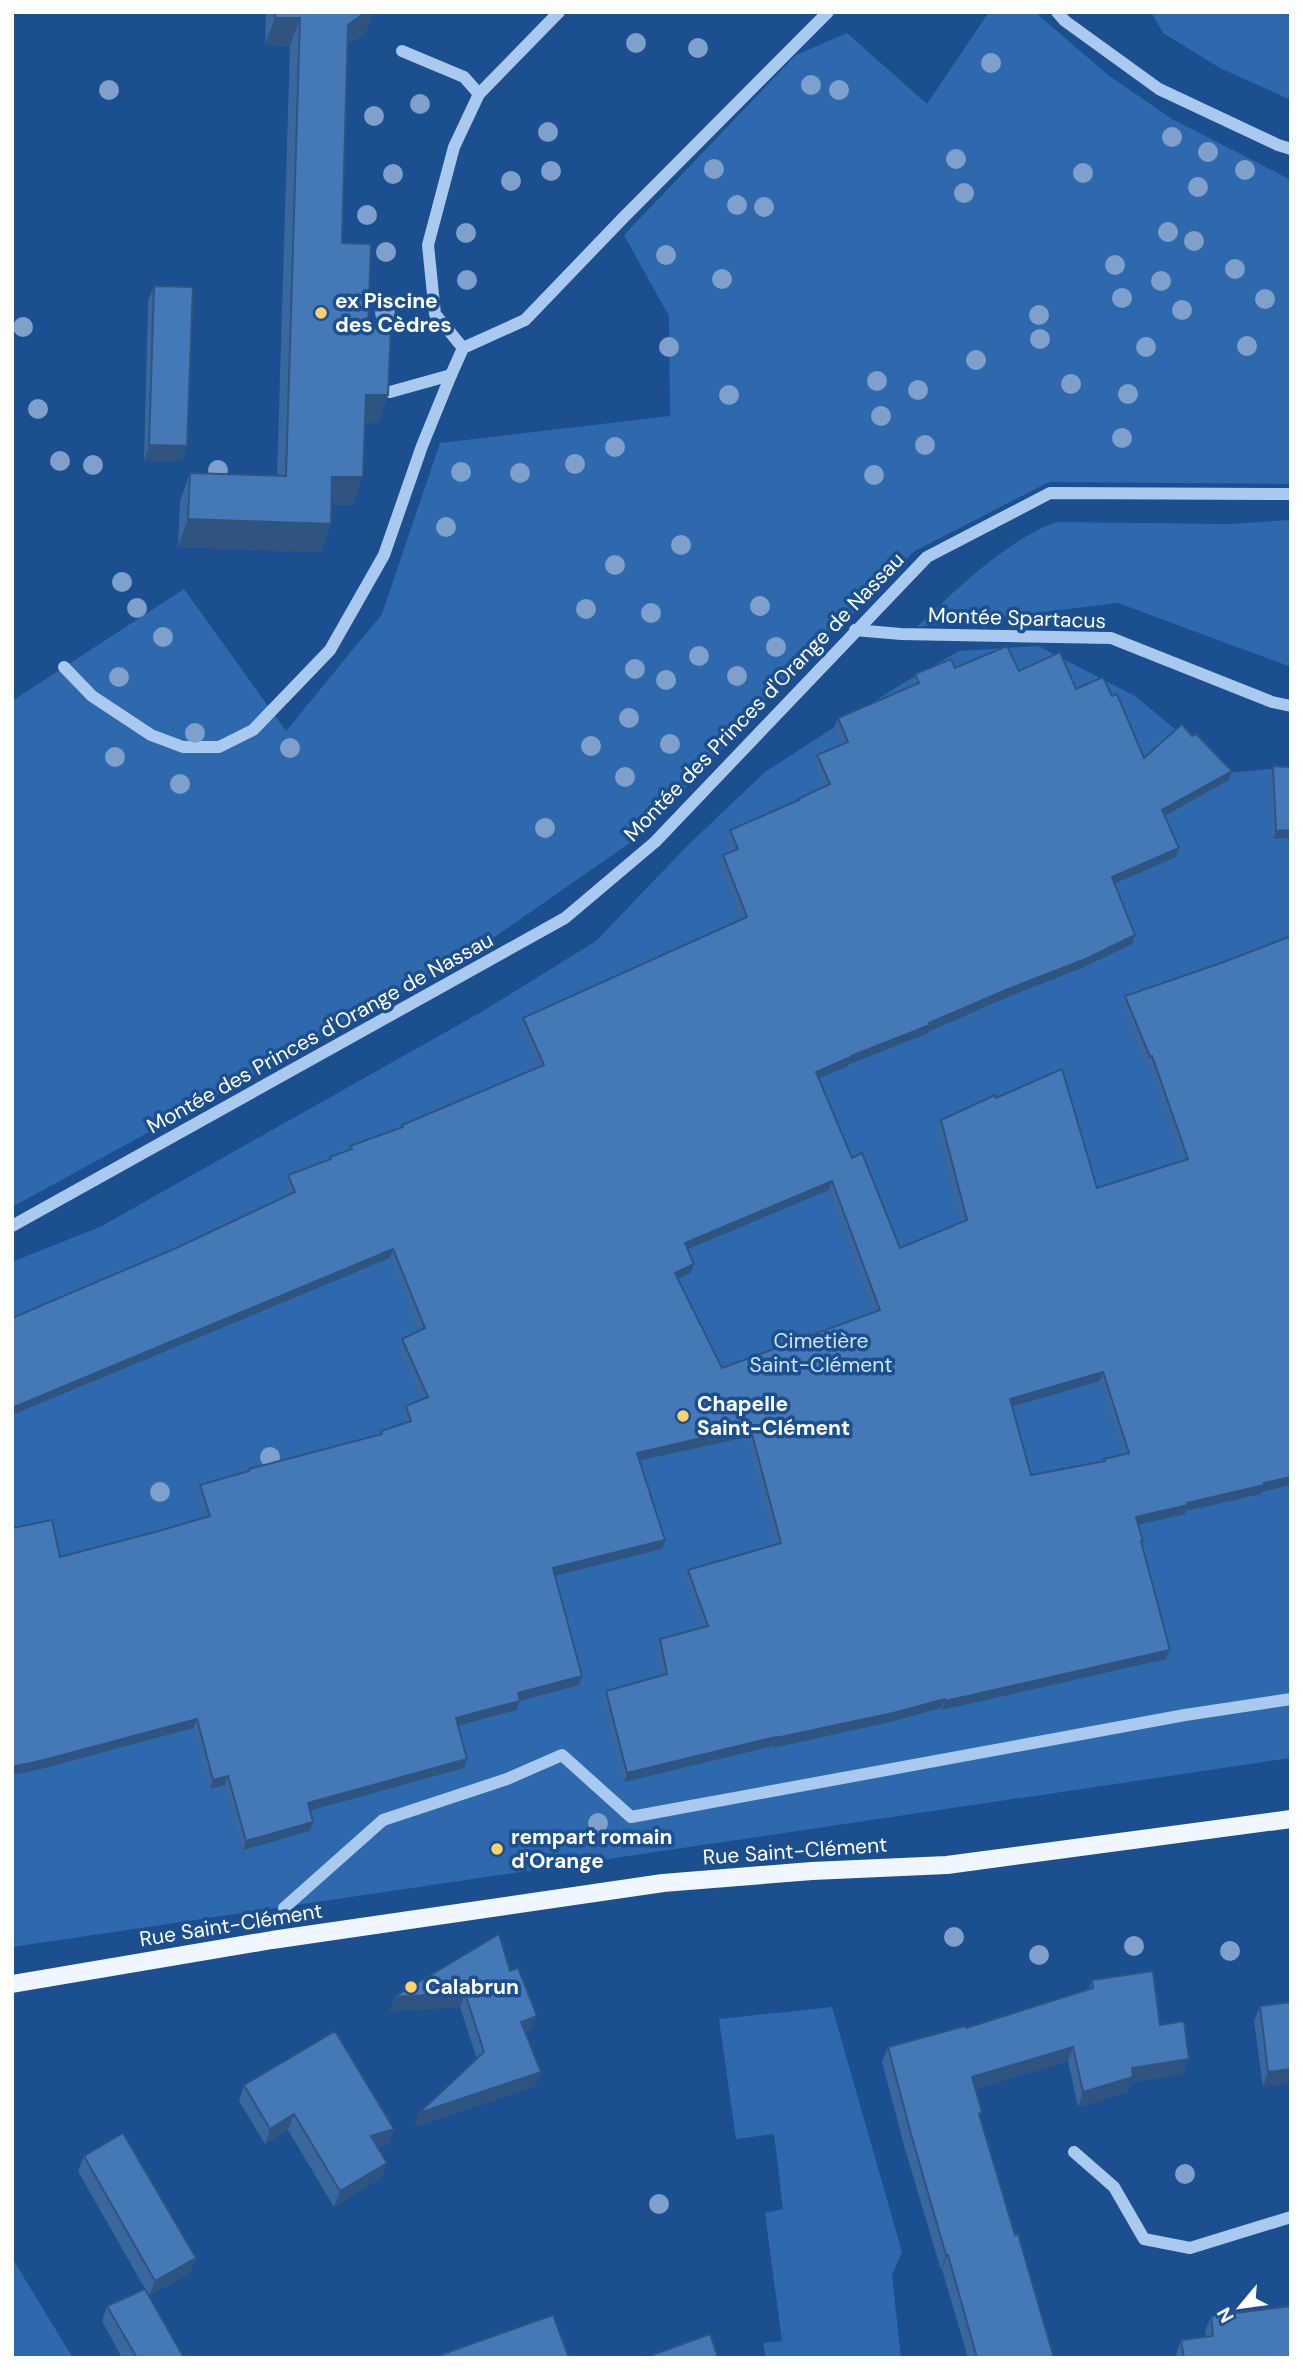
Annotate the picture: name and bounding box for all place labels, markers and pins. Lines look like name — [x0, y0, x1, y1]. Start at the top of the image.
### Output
place label: ex Piscine des Cèdres — [335, 287, 452, 339]
marker: ex Piscine des Cèdres — [313, 305, 329, 321]
place label: Chapelle Saint-Clément — [697, 1390, 850, 1442]
marker: Chapelle Saint-Clément — [675, 1408, 691, 1424]
place label: rempart romain d'Orange — [511, 1823, 673, 1875]
marker: rempart romain d'Orange — [489, 1841, 505, 1857]
place label: Calabrun — [425, 1973, 519, 2001]
marker: Calabrun — [403, 1979, 419, 1995]

